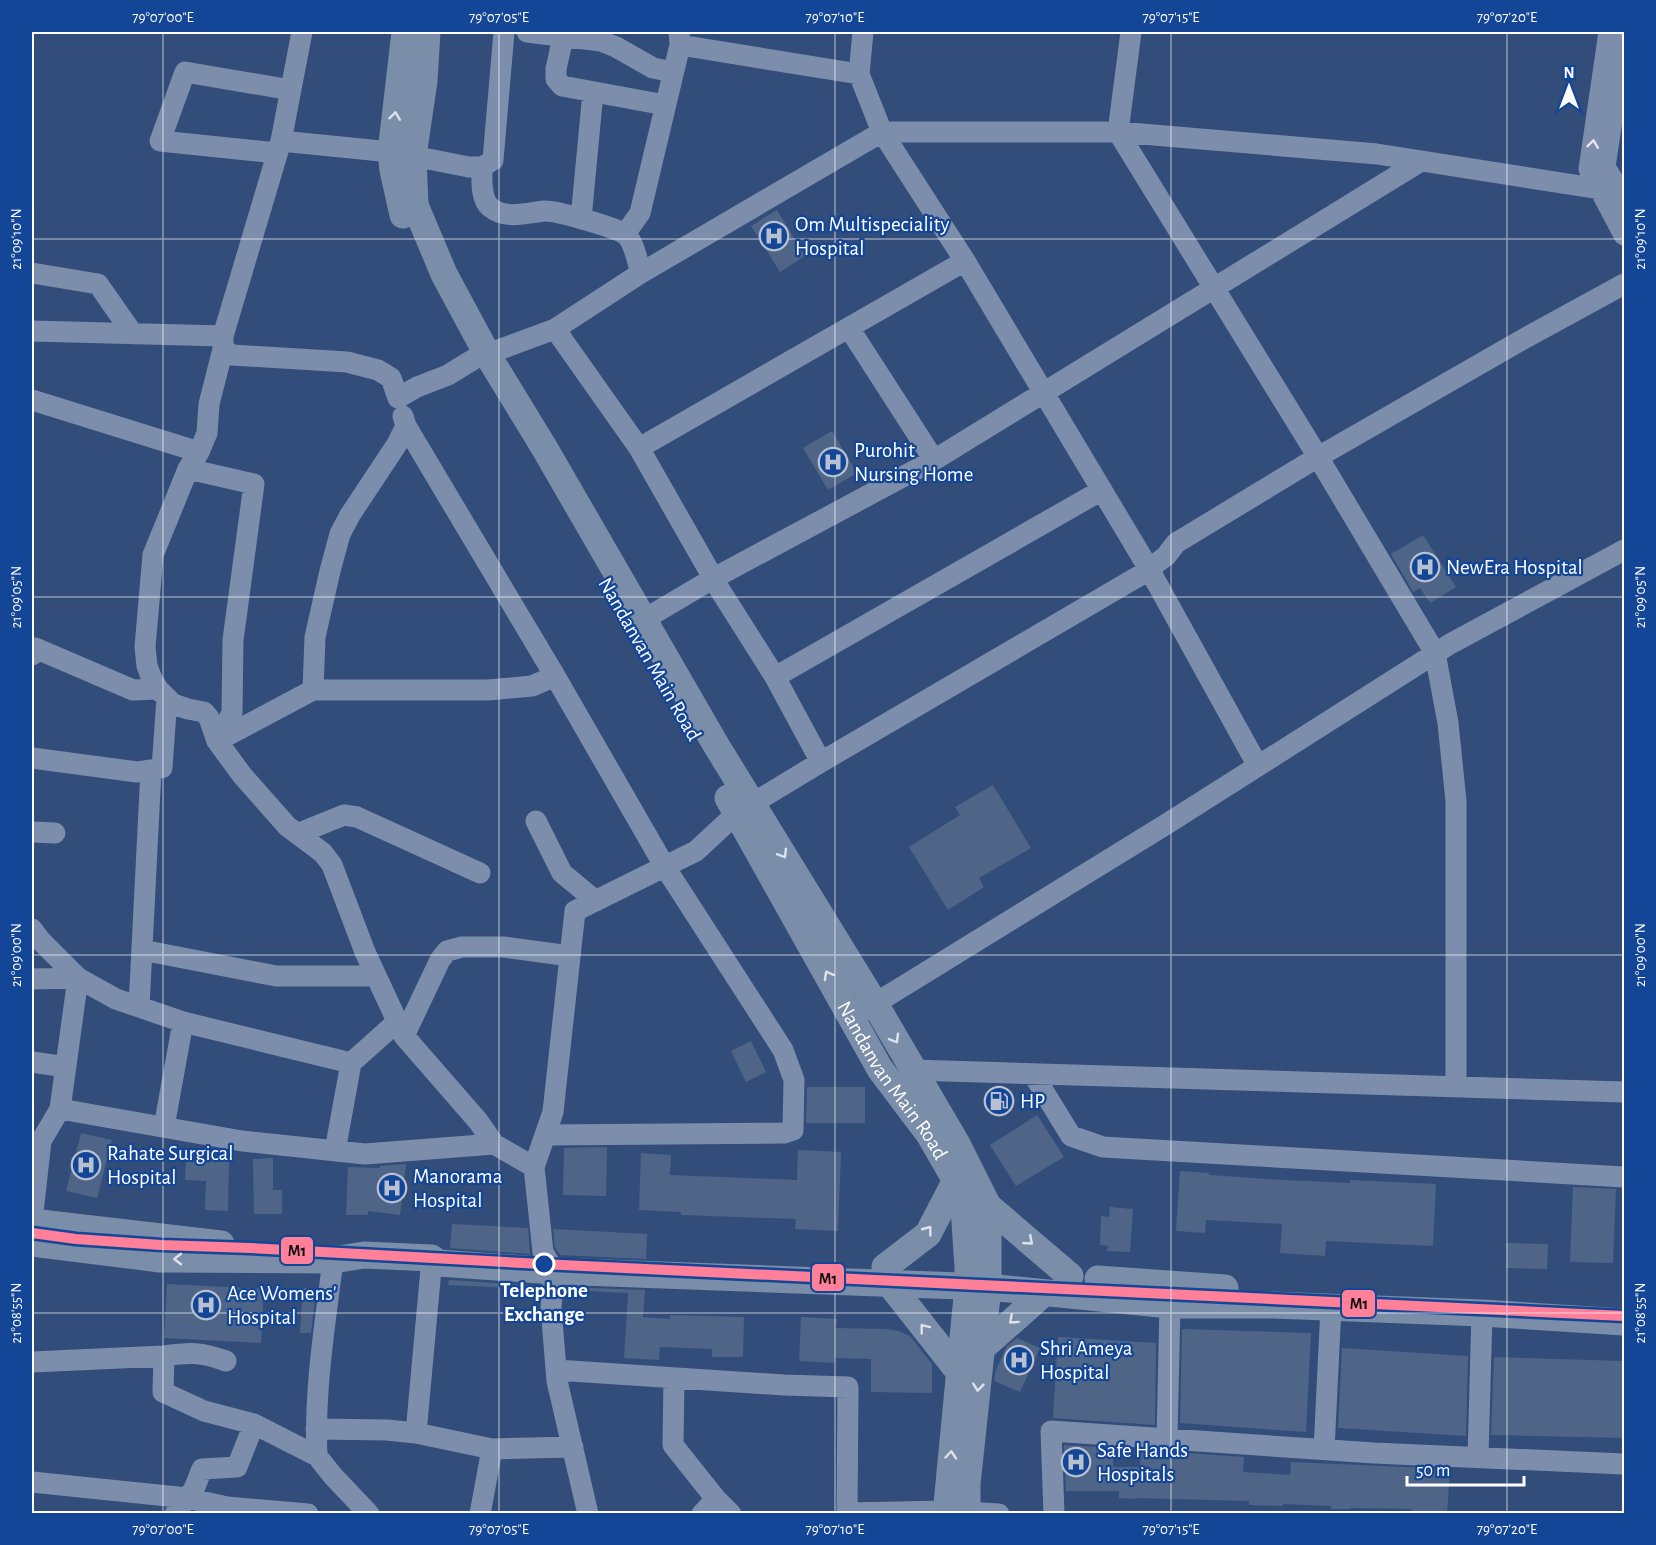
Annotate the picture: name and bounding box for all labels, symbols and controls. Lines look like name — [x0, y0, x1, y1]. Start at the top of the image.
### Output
text: 79°07'00"E — [132, 10, 194, 25]
text: 79°07'05"E — [469, 10, 529, 25]
text: 79°07'10"E — [806, 10, 864, 25]
text: 79°07'15"E — [1142, 10, 1200, 25]
text: 79°07'20"E — [1477, 10, 1537, 25]
north arrow — [1539, 57, 1599, 117]
text: N — [1563, 65, 1575, 81]
one-way arrow — [388, 111, 401, 120]
one-way arrow — [1586, 139, 1598, 148]
text: 21°09'10"N — [9, 208, 24, 270]
text: 21°09'10"N — [1633, 208, 1648, 270]
place label: Om Multispeciality Hospital — [795, 214, 949, 259]
hospital icon: Om Multispeciality Hospital — [758, 220, 790, 252]
place label: Purohit Nursing Home — [854, 440, 973, 485]
hospital icon: Purohit Nursing Home — [817, 446, 849, 478]
hospital icon: NewEra Hospital — [1409, 551, 1441, 583]
place label: NewEra Hospital — [1446, 557, 1583, 578]
text: 21°09'05"N — [9, 566, 24, 628]
text: 21°09'05"N — [1633, 566, 1648, 628]
street label: Nandanvan Main Road — [594, 574, 705, 745]
one-way arrow — [776, 848, 787, 858]
text: 21°09'00"N — [9, 923, 24, 987]
text: 21°09'00"N — [1633, 923, 1648, 987]
one-way arrow — [824, 971, 835, 981]
street label: Nandanvan Main Road — [833, 998, 951, 1163]
one-way arrow — [888, 1033, 899, 1043]
fuel station icon: HP — [983, 1085, 1015, 1117]
place label: HP — [1020, 1091, 1045, 1112]
place label: Rahate Surgical Hospital — [107, 1143, 233, 1188]
hospital icon: Rahate Surgical Hospital — [70, 1149, 102, 1181]
place label: Manorama Hospital — [413, 1166, 503, 1211]
hospital icon: Manorama Hospital — [376, 1172, 408, 1204]
one-way arrow — [921, 1226, 932, 1237]
one-way arrow — [1022, 1234, 1033, 1245]
line badge: M1 — [280, 1236, 314, 1265]
text: M1 — [288, 1243, 306, 1259]
one-way arrow — [173, 1253, 182, 1265]
marker: Telephone Exchange — [533, 1253, 555, 1275]
line badge: M1 — [811, 1263, 845, 1292]
text: M1 — [819, 1271, 837, 1287]
place label: Telephone Exchange — [500, 1280, 588, 1325]
text: 21°08'55"N — [9, 1283, 24, 1343]
place label: Ace Womens' Hospital — [227, 1283, 337, 1328]
text: 21°08'55"N — [1633, 1283, 1648, 1343]
hospital icon: Ace Womens' Hospital — [190, 1289, 222, 1321]
line badge: M1 — [1341, 1289, 1376, 1318]
text: M1 — [1350, 1296, 1368, 1312]
one-way arrow — [1009, 1313, 1020, 1324]
one-way arrow — [921, 1323, 932, 1334]
place label: Shri Ameya Hospital — [1040, 1338, 1133, 1383]
hospital icon: Shri Ameya Hospital — [1003, 1344, 1035, 1376]
one-way arrow — [972, 1383, 984, 1392]
place label: Safe Hands Hospitals — [1097, 1440, 1188, 1485]
hospital icon: Safe Hands Hospitals — [1060, 1446, 1092, 1478]
scale bar — [1407, 1449, 1524, 1487]
one-way arrow — [944, 1451, 957, 1460]
text: 50 m — [1416, 1462, 1450, 1480]
text: 79°07'00"E — [132, 1522, 194, 1537]
text: 79°07'05"E — [469, 1522, 529, 1537]
text: 79°07'10"E — [806, 1522, 864, 1537]
text: 79°07'15"E — [1142, 1522, 1200, 1537]
text: 79°07'20"E — [1477, 1522, 1537, 1537]

